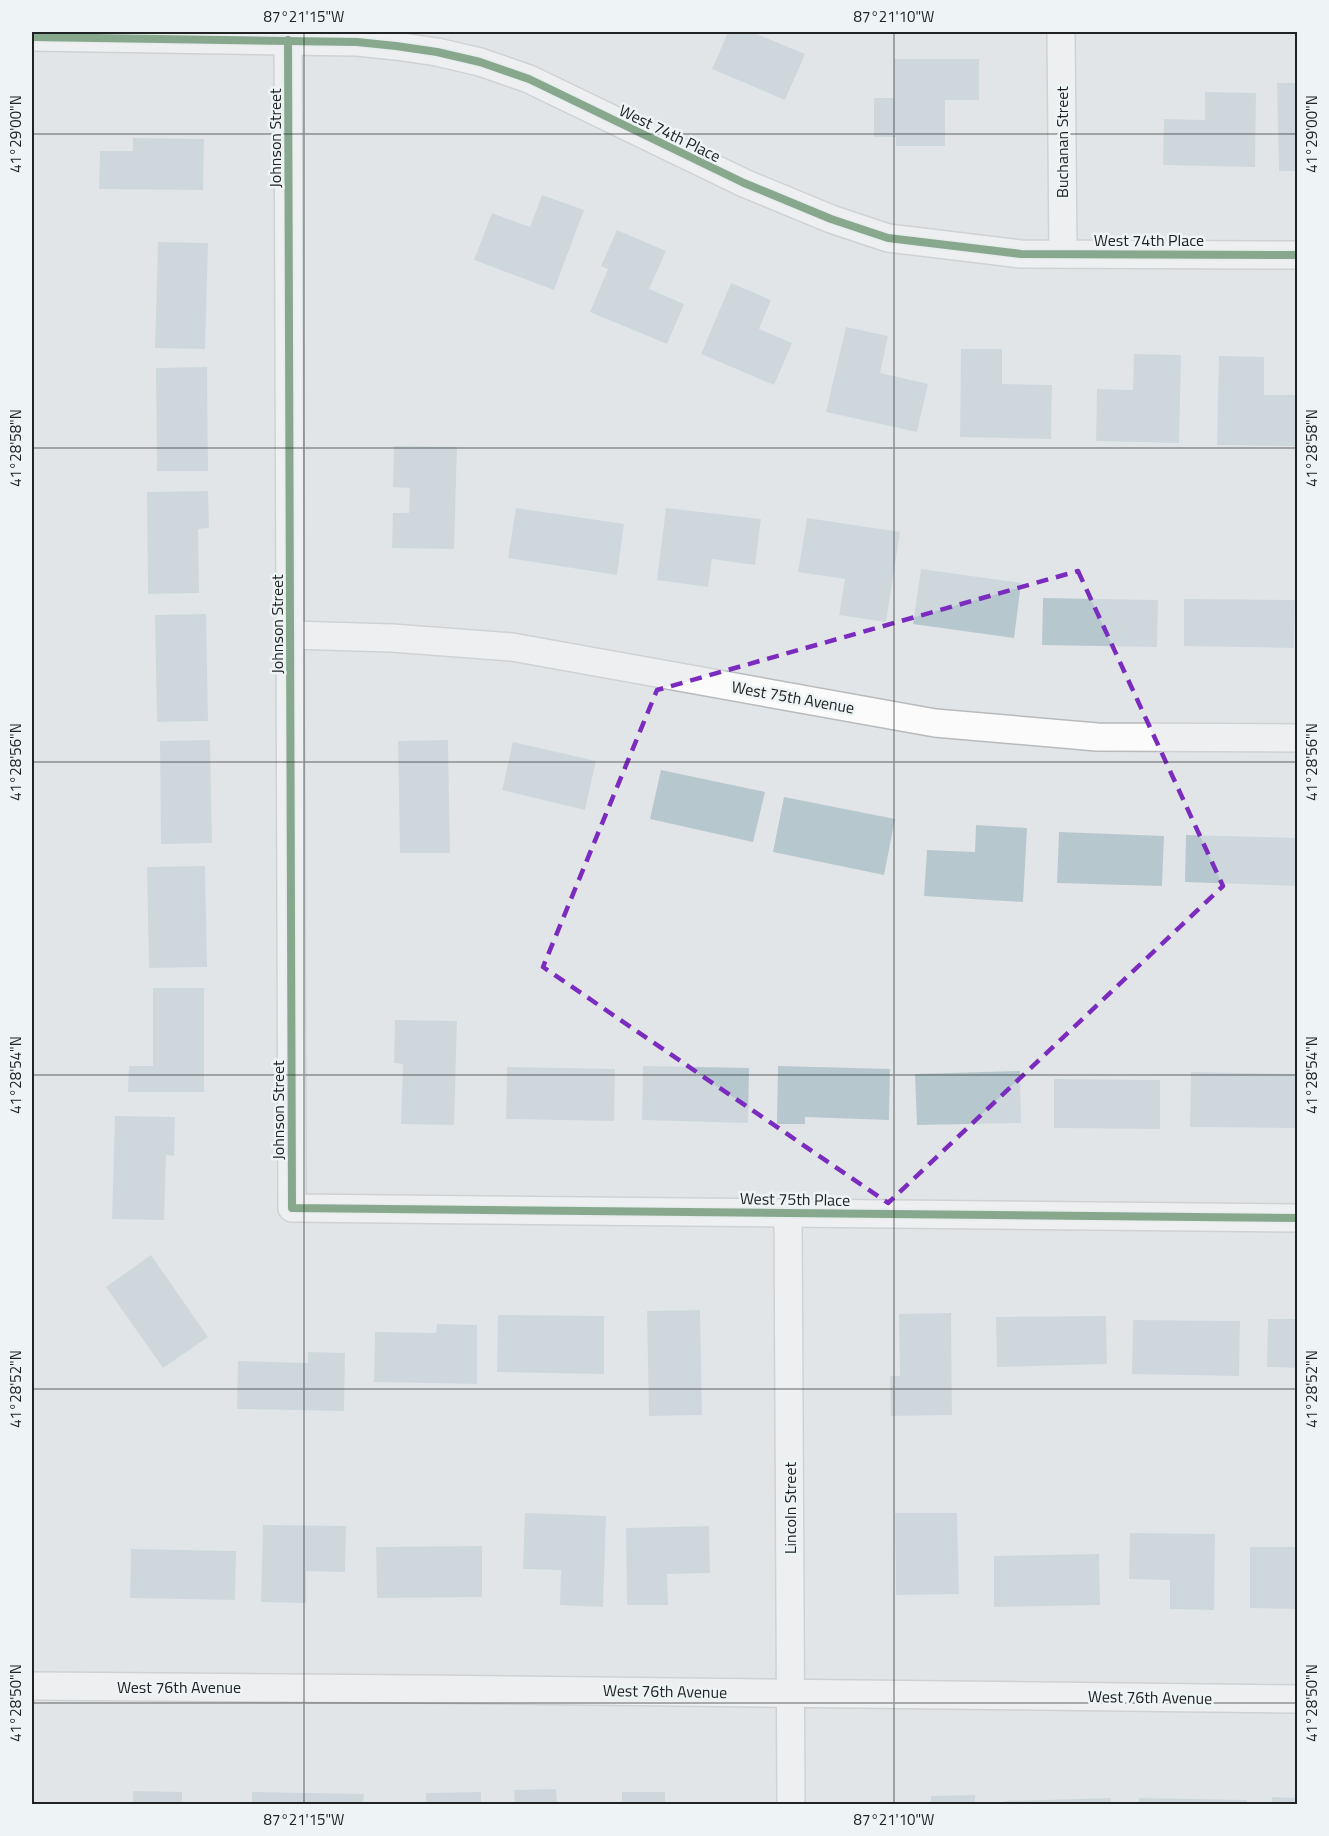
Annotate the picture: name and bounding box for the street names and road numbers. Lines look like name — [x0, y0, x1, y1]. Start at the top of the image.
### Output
street label: Buchanan Street — [1050, 86, 1074, 198]
street label: Johnson Street — [263, 88, 287, 188]
street label: West 74th Place — [615, 98, 725, 168]
street label: West 74th Place — [1094, 228, 1204, 252]
street label: Johnson Street — [265, 574, 289, 674]
street label: West 75th Avenue — [730, 674, 856, 720]
street label: Johnson Street — [266, 1060, 290, 1160]
street label: West 75th Place — [740, 1186, 850, 1212]
street label: Lincoln Street — [778, 1462, 802, 1554]
street label: West 76th Avenue — [117, 1675, 241, 1699]
street label: West 76th Avenue — [603, 1678, 727, 1704]
street label: West 76th Avenue — [1088, 1684, 1212, 1710]

